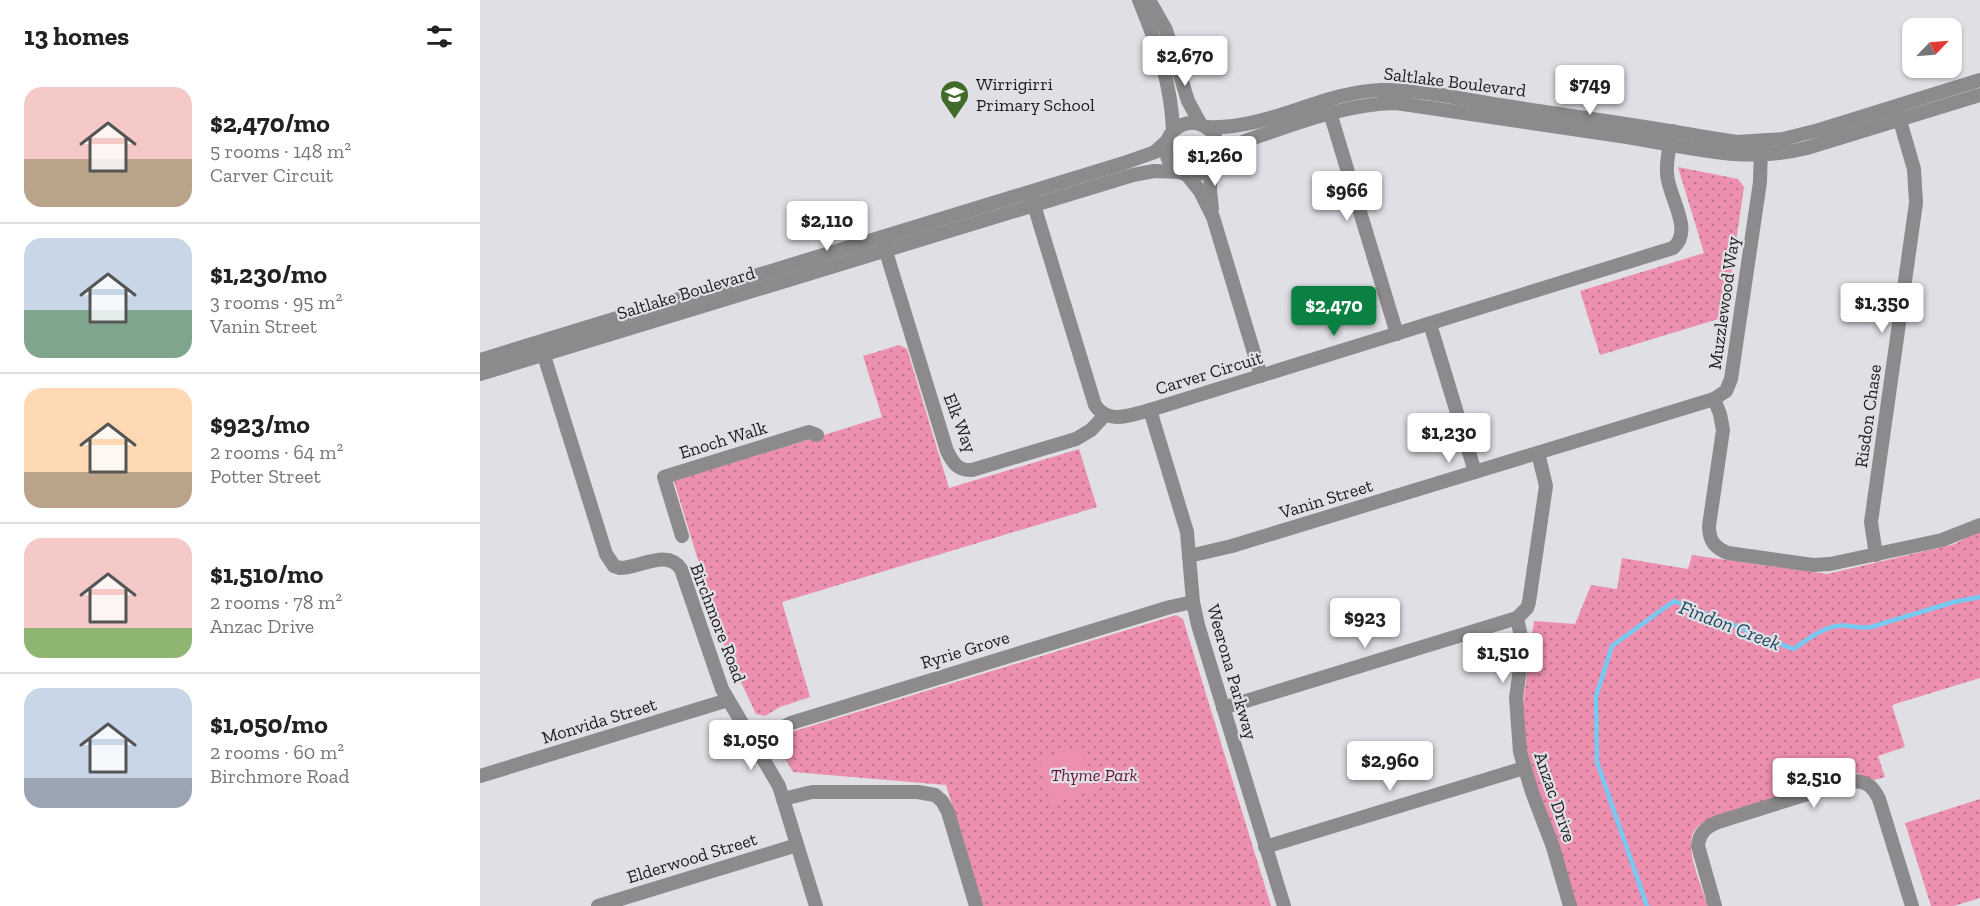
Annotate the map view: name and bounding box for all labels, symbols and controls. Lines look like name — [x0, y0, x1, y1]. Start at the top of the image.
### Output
north arrow — [1902, 18, 1962, 78]
map controls — [1902, 18, 1962, 78]
text: 13 homes — [24, 20, 129, 52]
icon: filters — [423, 20, 456, 53]
pin: $2,670 — [1136, 36, 1234, 87]
text: $2,670 — [1157, 43, 1213, 67]
street label: Saltlake Boulevard — [1383, 62, 1528, 102]
pin: $749 — [1554, 65, 1626, 116]
text: $749 — [1569, 72, 1611, 96]
place label: Wirrigirri Primary School — [976, 73, 1095, 116]
school or university icon: Wirrigirri Primary School — [939, 78, 971, 120]
text: $2,470/mo — [210, 107, 330, 139]
icon: home — [72, 111, 144, 183]
pin: $1,260 — [1166, 136, 1264, 187]
text: 5 rooms · 148 m² — [210, 139, 351, 163]
text: $1,260 — [1187, 143, 1243, 167]
text: Carver Circuit — [210, 163, 333, 187]
pin: $966 — [1311, 171, 1383, 222]
text: $966 — [1326, 178, 1368, 202]
pin: $2,110 — [778, 201, 876, 252]
text: $2,110 — [801, 208, 853, 232]
street label: Muzzlewood Way — [1704, 234, 1744, 371]
text: $1,230/mo — [210, 258, 327, 290]
icon: home — [72, 262, 144, 334]
street label: Saltlake Boulevard — [614, 262, 758, 324]
pin: $1,350 — [1833, 283, 1931, 334]
pin: $2,470 — [1285, 286, 1383, 337]
text: 3 rooms · 95 m² — [210, 290, 342, 314]
text: $1,350 — [1855, 290, 1909, 314]
text: $2,470 — [1305, 293, 1363, 317]
text: Vanin Street — [210, 314, 317, 338]
street label: Carver Circuit — [1153, 346, 1266, 400]
street label: Risdon Chase — [1850, 363, 1886, 469]
street label: Elk Way — [939, 390, 982, 457]
text: $923/mo — [210, 408, 310, 440]
icon: home — [72, 412, 144, 484]
pin: $1,230 — [1400, 413, 1498, 464]
street label: Enoch Walk — [676, 416, 770, 464]
text: $1,230 — [1421, 420, 1477, 444]
text: 2 rooms · 64 m² — [210, 440, 343, 464]
text: Potter Street — [210, 464, 321, 488]
street label: Vanin Street — [1276, 474, 1376, 524]
text: $1,510/mo — [210, 558, 323, 590]
street label: Birchmore Road — [685, 560, 751, 686]
icon: home — [72, 562, 144, 634]
text: 2 rooms · 78 m² — [210, 590, 342, 614]
water label: Findon Creek — [1676, 595, 1784, 655]
pin: $923 — [1329, 598, 1401, 649]
street label: Weerona Parkway — [1202, 602, 1262, 743]
text: $923 — [1344, 605, 1386, 629]
text: Anzac Drive — [210, 614, 314, 638]
street label: Ryrie Grove — [918, 626, 1012, 674]
pin: $1,510 — [1454, 633, 1552, 684]
text: $1,510 — [1477, 640, 1529, 664]
street label: Monvida Street — [539, 693, 659, 749]
text: $1,050/mo — [210, 708, 328, 740]
icon: home — [72, 712, 144, 784]
pin: $1,050 — [702, 720, 800, 771]
text: $1,050 — [723, 727, 779, 751]
text: 2 rooms · 60 m² — [210, 740, 344, 764]
pin: $2,960 — [1341, 741, 1439, 792]
text: $2,960 — [1361, 748, 1419, 772]
street label: Anzac Drive — [1529, 749, 1581, 845]
pin: $2,510 — [1765, 758, 1863, 809]
text: Birchmore Road — [210, 764, 349, 788]
park label: Thyme Park — [1050, 764, 1138, 786]
text: $2,510 — [1786, 765, 1842, 789]
street label: Elderwood Street — [624, 828, 760, 888]

